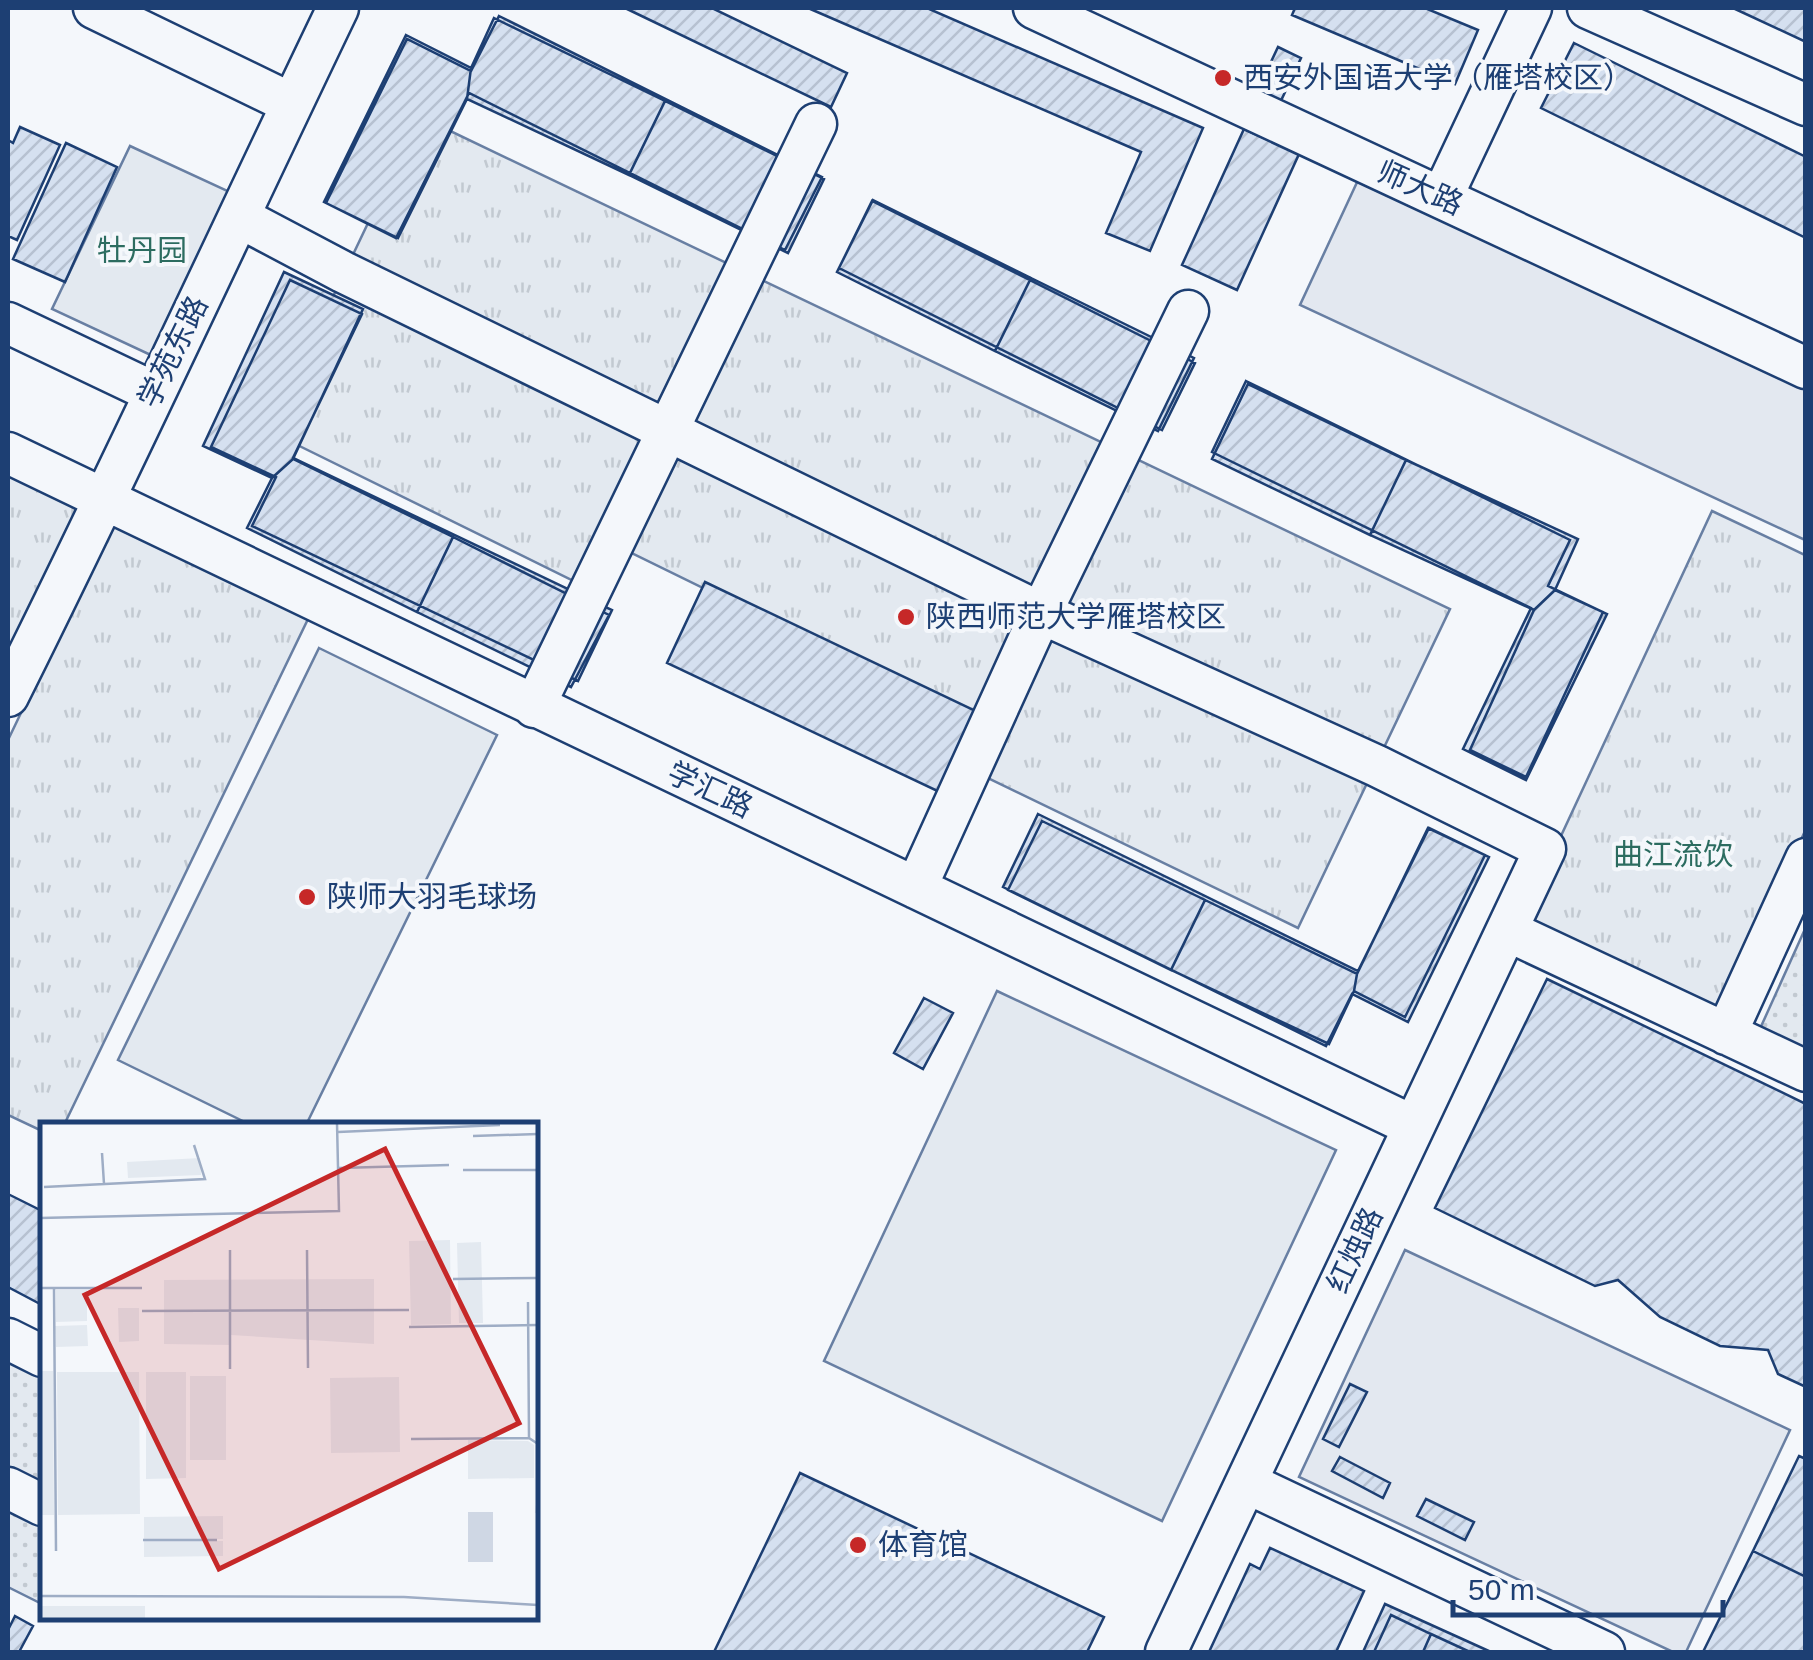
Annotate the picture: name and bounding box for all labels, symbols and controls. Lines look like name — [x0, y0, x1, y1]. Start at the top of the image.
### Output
place label: 西安外国语大学（雁塔校区） — [1243, 61, 1633, 94]
marker: 西安外国语大学（雁塔校区） — [1212, 67, 1234, 89]
street label: 师大路 — [1372, 154, 1468, 221]
park label: 牡丹园 — [97, 234, 187, 267]
street label: 学苑东路 — [131, 291, 214, 413]
place label: 陕西师范大学雁塔校区 — [926, 600, 1226, 633]
marker: 陕西师范大学雁塔校区 — [895, 606, 917, 628]
street label: 学汇路 — [662, 756, 758, 824]
park label: 曲江流饮 — [1613, 838, 1733, 871]
place label: 陕师大羽毛球场 — [327, 880, 537, 913]
marker: 陕师大羽毛球场 — [296, 886, 318, 908]
inset map — [40, 1122, 538, 1620]
street label: 红烛路 — [1321, 1202, 1389, 1298]
place label: 体育馆 — [878, 1528, 968, 1561]
marker: 体育馆 — [847, 1534, 869, 1556]
scale bar — [1453, 1555, 1723, 1617]
text: 50 m — [1468, 1573, 1535, 1606]

